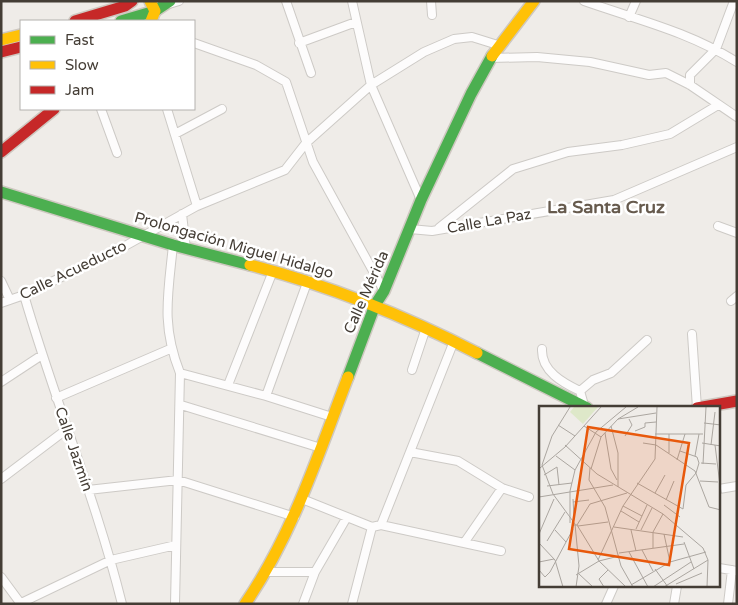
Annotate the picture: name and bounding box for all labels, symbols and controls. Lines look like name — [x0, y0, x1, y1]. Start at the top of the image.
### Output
legend — [20, 20, 195, 110]
text: Fast — [65, 31, 95, 49]
text: Slow — [65, 56, 99, 74]
text: Jam — [65, 81, 94, 99]
district label: La Santa Cruz — [547, 196, 665, 218]
street label: Calle La Paz — [445, 205, 533, 237]
street label: Prolongación Miguel Hidalgo — [132, 208, 336, 282]
street label: Calle Acueducto — [17, 236, 129, 304]
street label: Calle Mérida — [340, 248, 392, 336]
street label: Calle Jazmín — [51, 404, 97, 494]
inset map — [539, 406, 720, 588]

